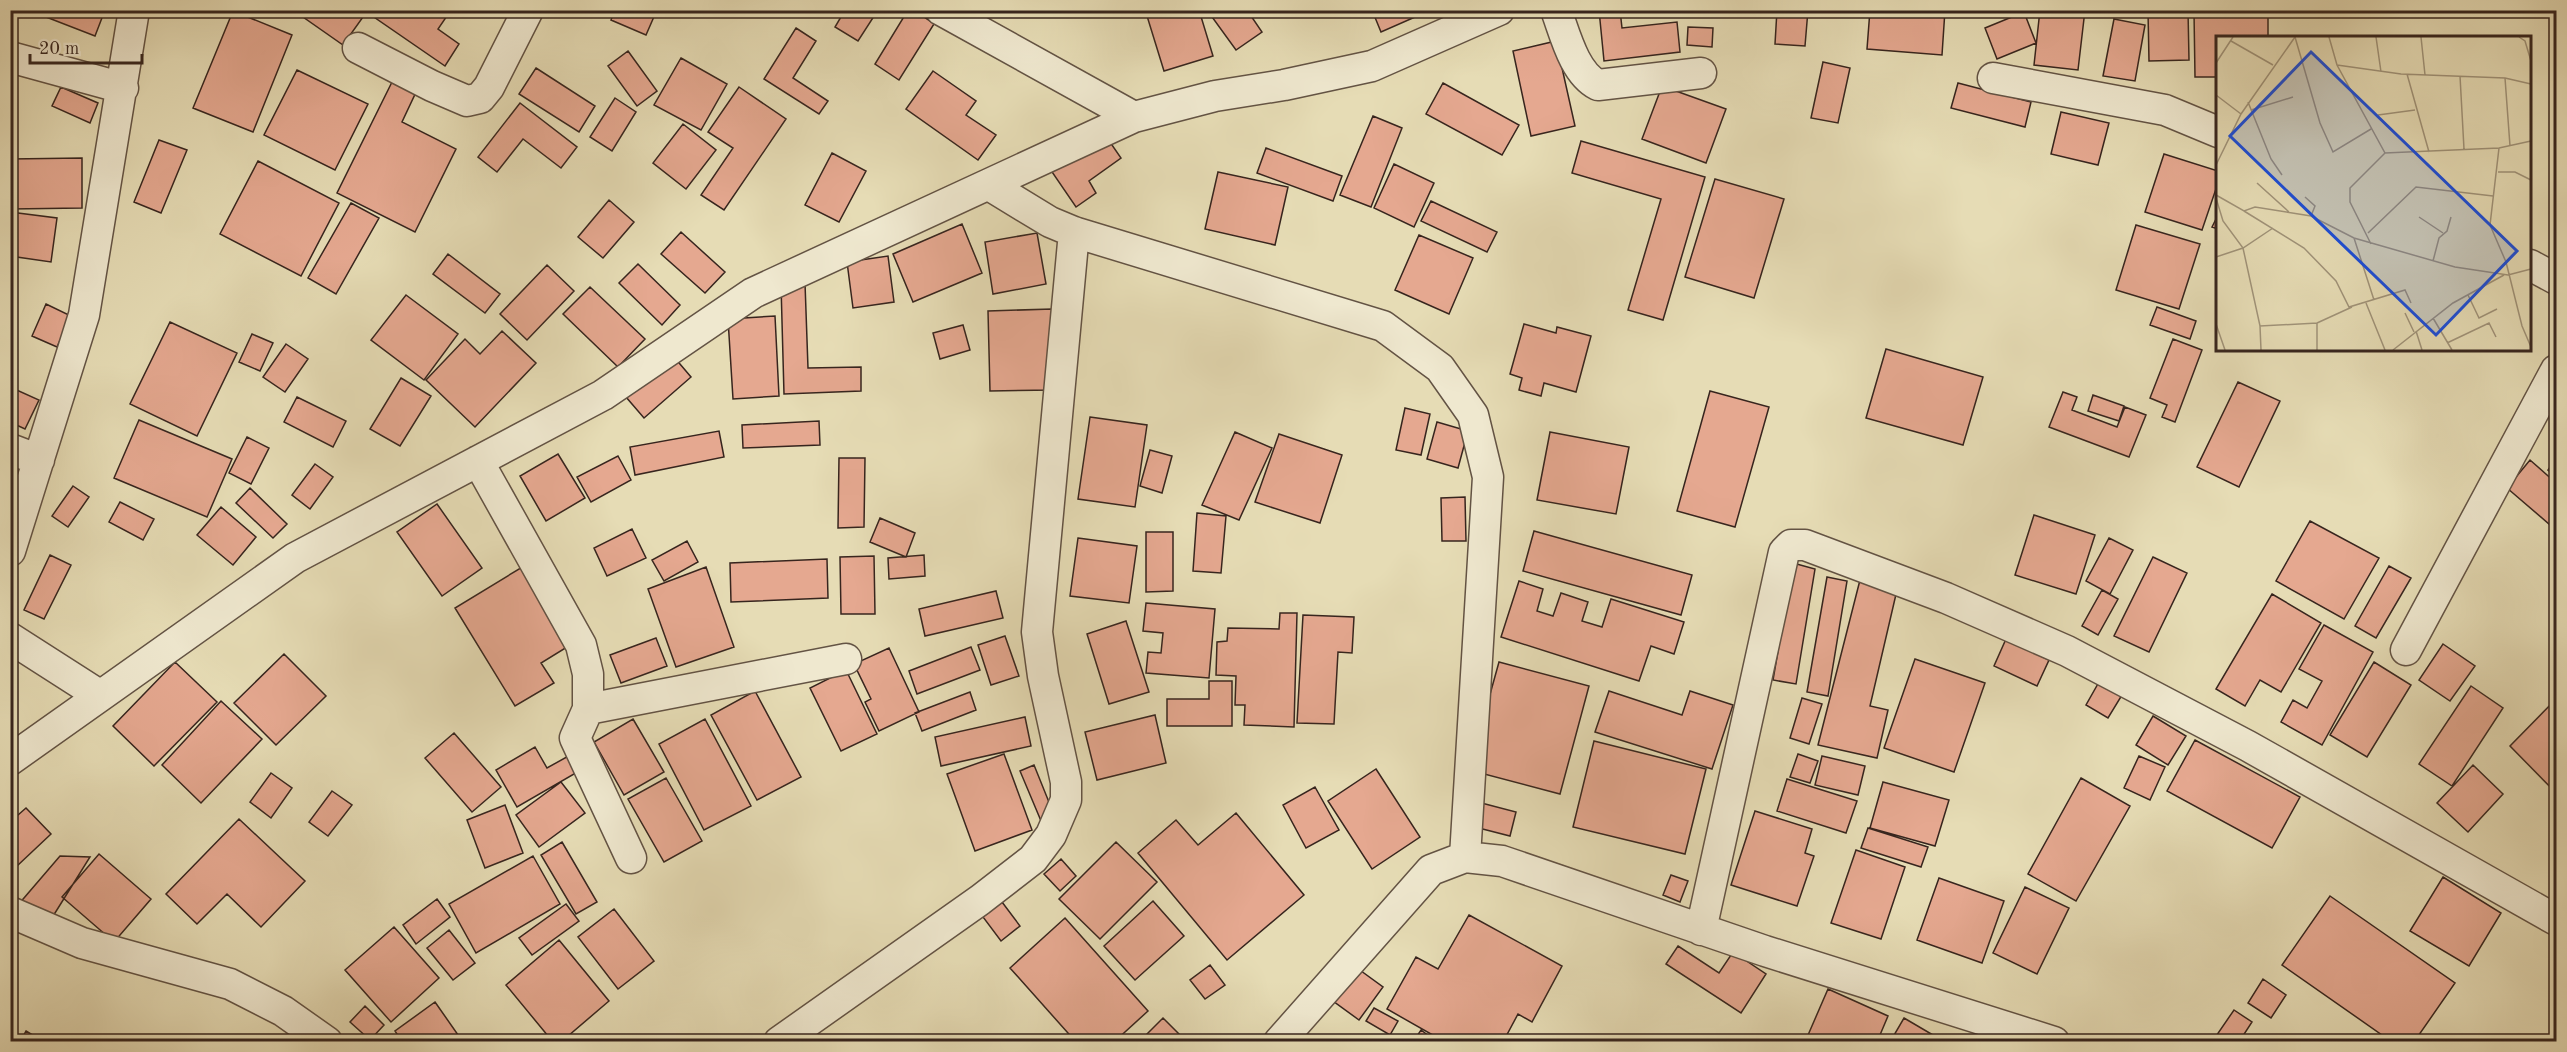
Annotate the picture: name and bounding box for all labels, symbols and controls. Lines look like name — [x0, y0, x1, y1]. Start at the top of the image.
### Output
scale bar — [30, 27, 142, 65]
inset map — [2216, 36, 2531, 351]
text: 20 m — [39, 40, 79, 58]

